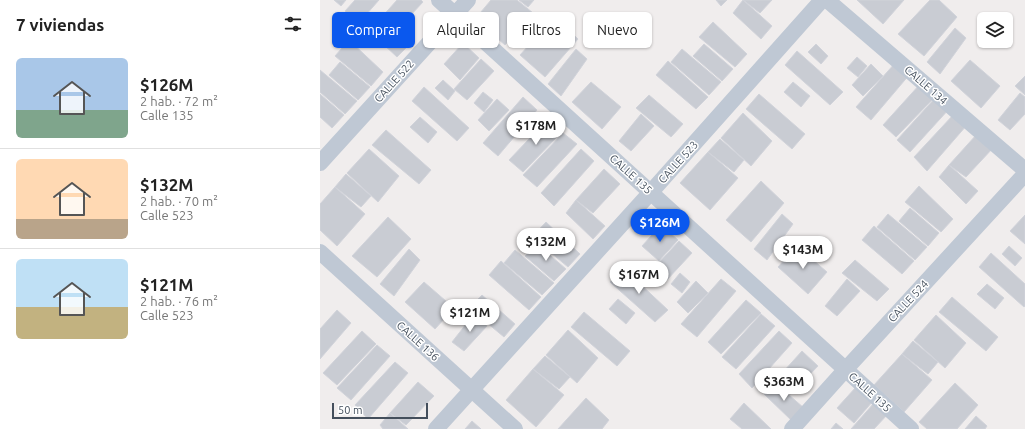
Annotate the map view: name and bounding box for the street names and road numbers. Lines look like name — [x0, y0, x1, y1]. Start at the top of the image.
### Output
street label: CALLE 522 — [372, 57, 416, 105]
street label: CALLE 134 — [902, 63, 950, 107]
street label: CALLE 523 — [656, 138, 700, 186]
street label: CALLE 135 — [607, 152, 655, 196]
street label: CALLE 524 — [886, 278, 930, 324]
street label: CALLE 136 — [394, 319, 442, 363]
street label: CALLE 135 — [846, 370, 894, 414]

